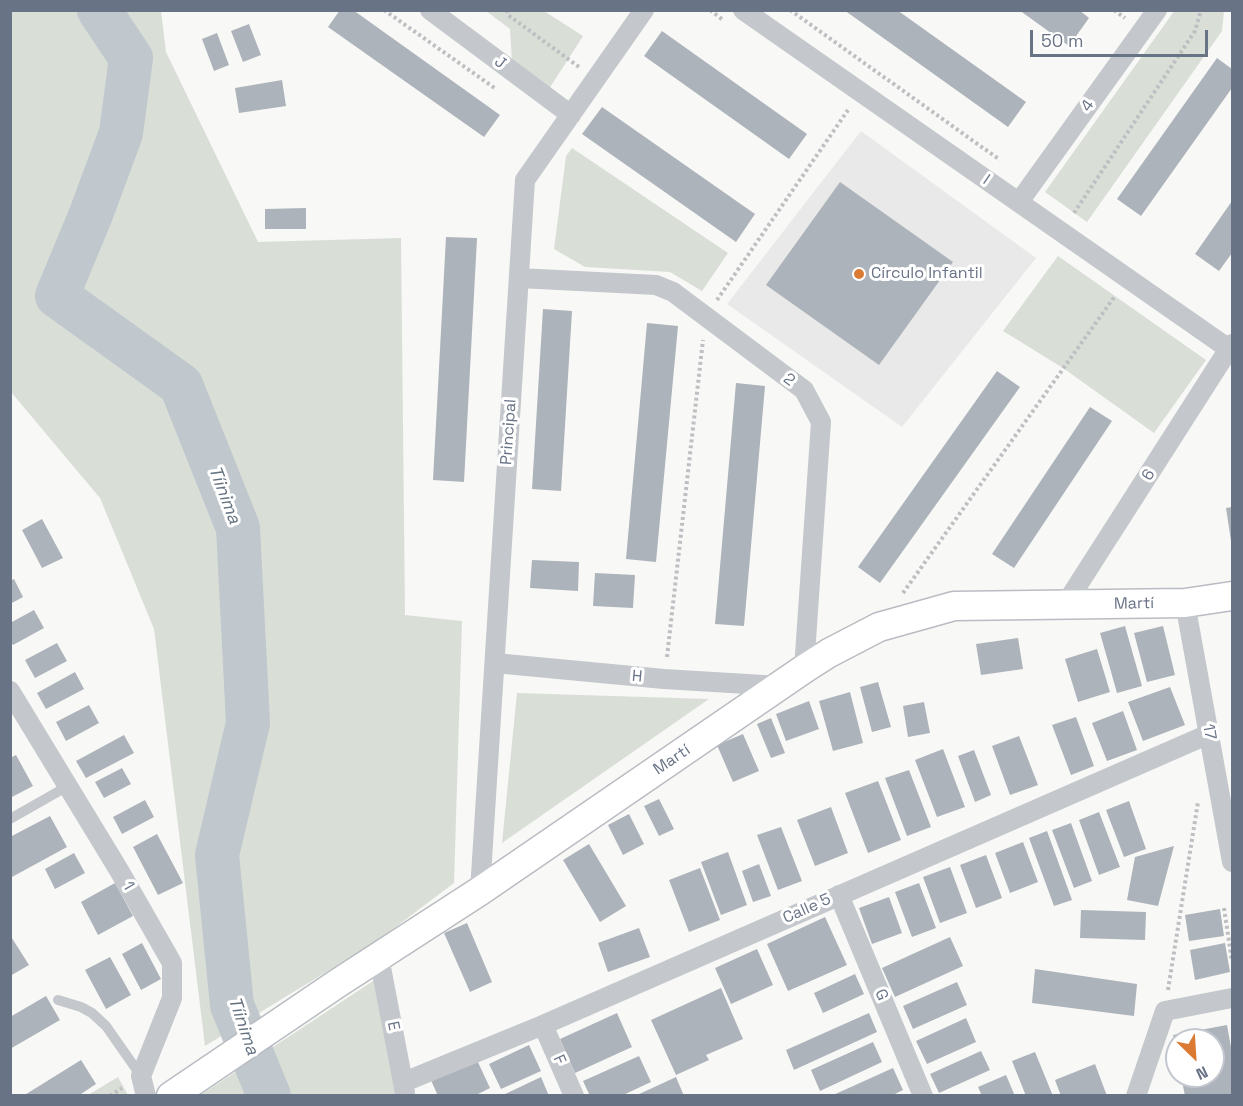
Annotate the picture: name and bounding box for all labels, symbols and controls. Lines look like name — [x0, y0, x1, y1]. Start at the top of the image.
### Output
scale bar — [1033, 18, 1212, 56]
text: 50 m — [1041, 29, 1083, 52]
street label: J — [490, 52, 510, 74]
street label: 4 — [1077, 96, 1099, 116]
street label: I — [979, 171, 993, 189]
place label: Círculo Infantil — [871, 264, 983, 284]
marker: Círculo Infantil — [852, 267, 866, 281]
street label: 2 — [779, 369, 799, 391]
street label: Principal — [497, 398, 521, 466]
water label: Tíinima — [203, 463, 245, 527]
street label: 6 — [1138, 466, 1160, 484]
street label: Martí — [1114, 594, 1154, 614]
street label: H — [631, 667, 643, 687]
street label: 17 — [1198, 723, 1220, 741]
street label: Martí — [650, 741, 694, 779]
street label: 1 — [118, 878, 138, 894]
street label: Calle 5 — [780, 890, 834, 928]
street label: G — [870, 986, 892, 1004]
water label: Tíinima — [223, 994, 263, 1058]
street label: E — [383, 1020, 403, 1032]
north arrow — [1165, 1028, 1225, 1088]
street label: F — [548, 1052, 570, 1068]
text: N — [1193, 1061, 1211, 1085]

